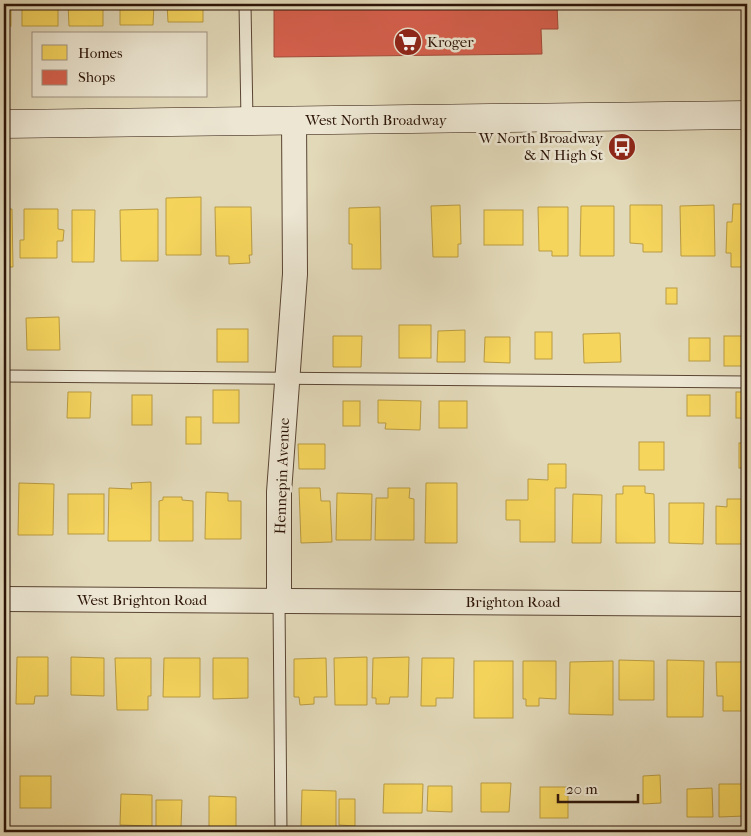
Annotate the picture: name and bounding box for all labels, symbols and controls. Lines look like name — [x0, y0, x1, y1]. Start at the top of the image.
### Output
supermarket icon: Kroger — [393, 27, 423, 57]
legend — [32, 32, 208, 98]
place label: Kroger — [427, 33, 474, 51]
text: Homes — [78, 44, 123, 62]
text: Shops — [78, 68, 116, 86]
street label: West North Broadway — [304, 111, 448, 129]
place label: W North Broadway & N High St — [478, 129, 604, 164]
bus stop icon: W North Broadway & N High St — [607, 132, 637, 162]
street label: Hennepin Avenue — [271, 417, 293, 535]
street label: West Brighton Road — [76, 591, 208, 609]
street label: Brighton Road — [466, 593, 561, 611]
scale bar — [558, 771, 638, 803]
text: 20 m — [566, 780, 598, 798]

